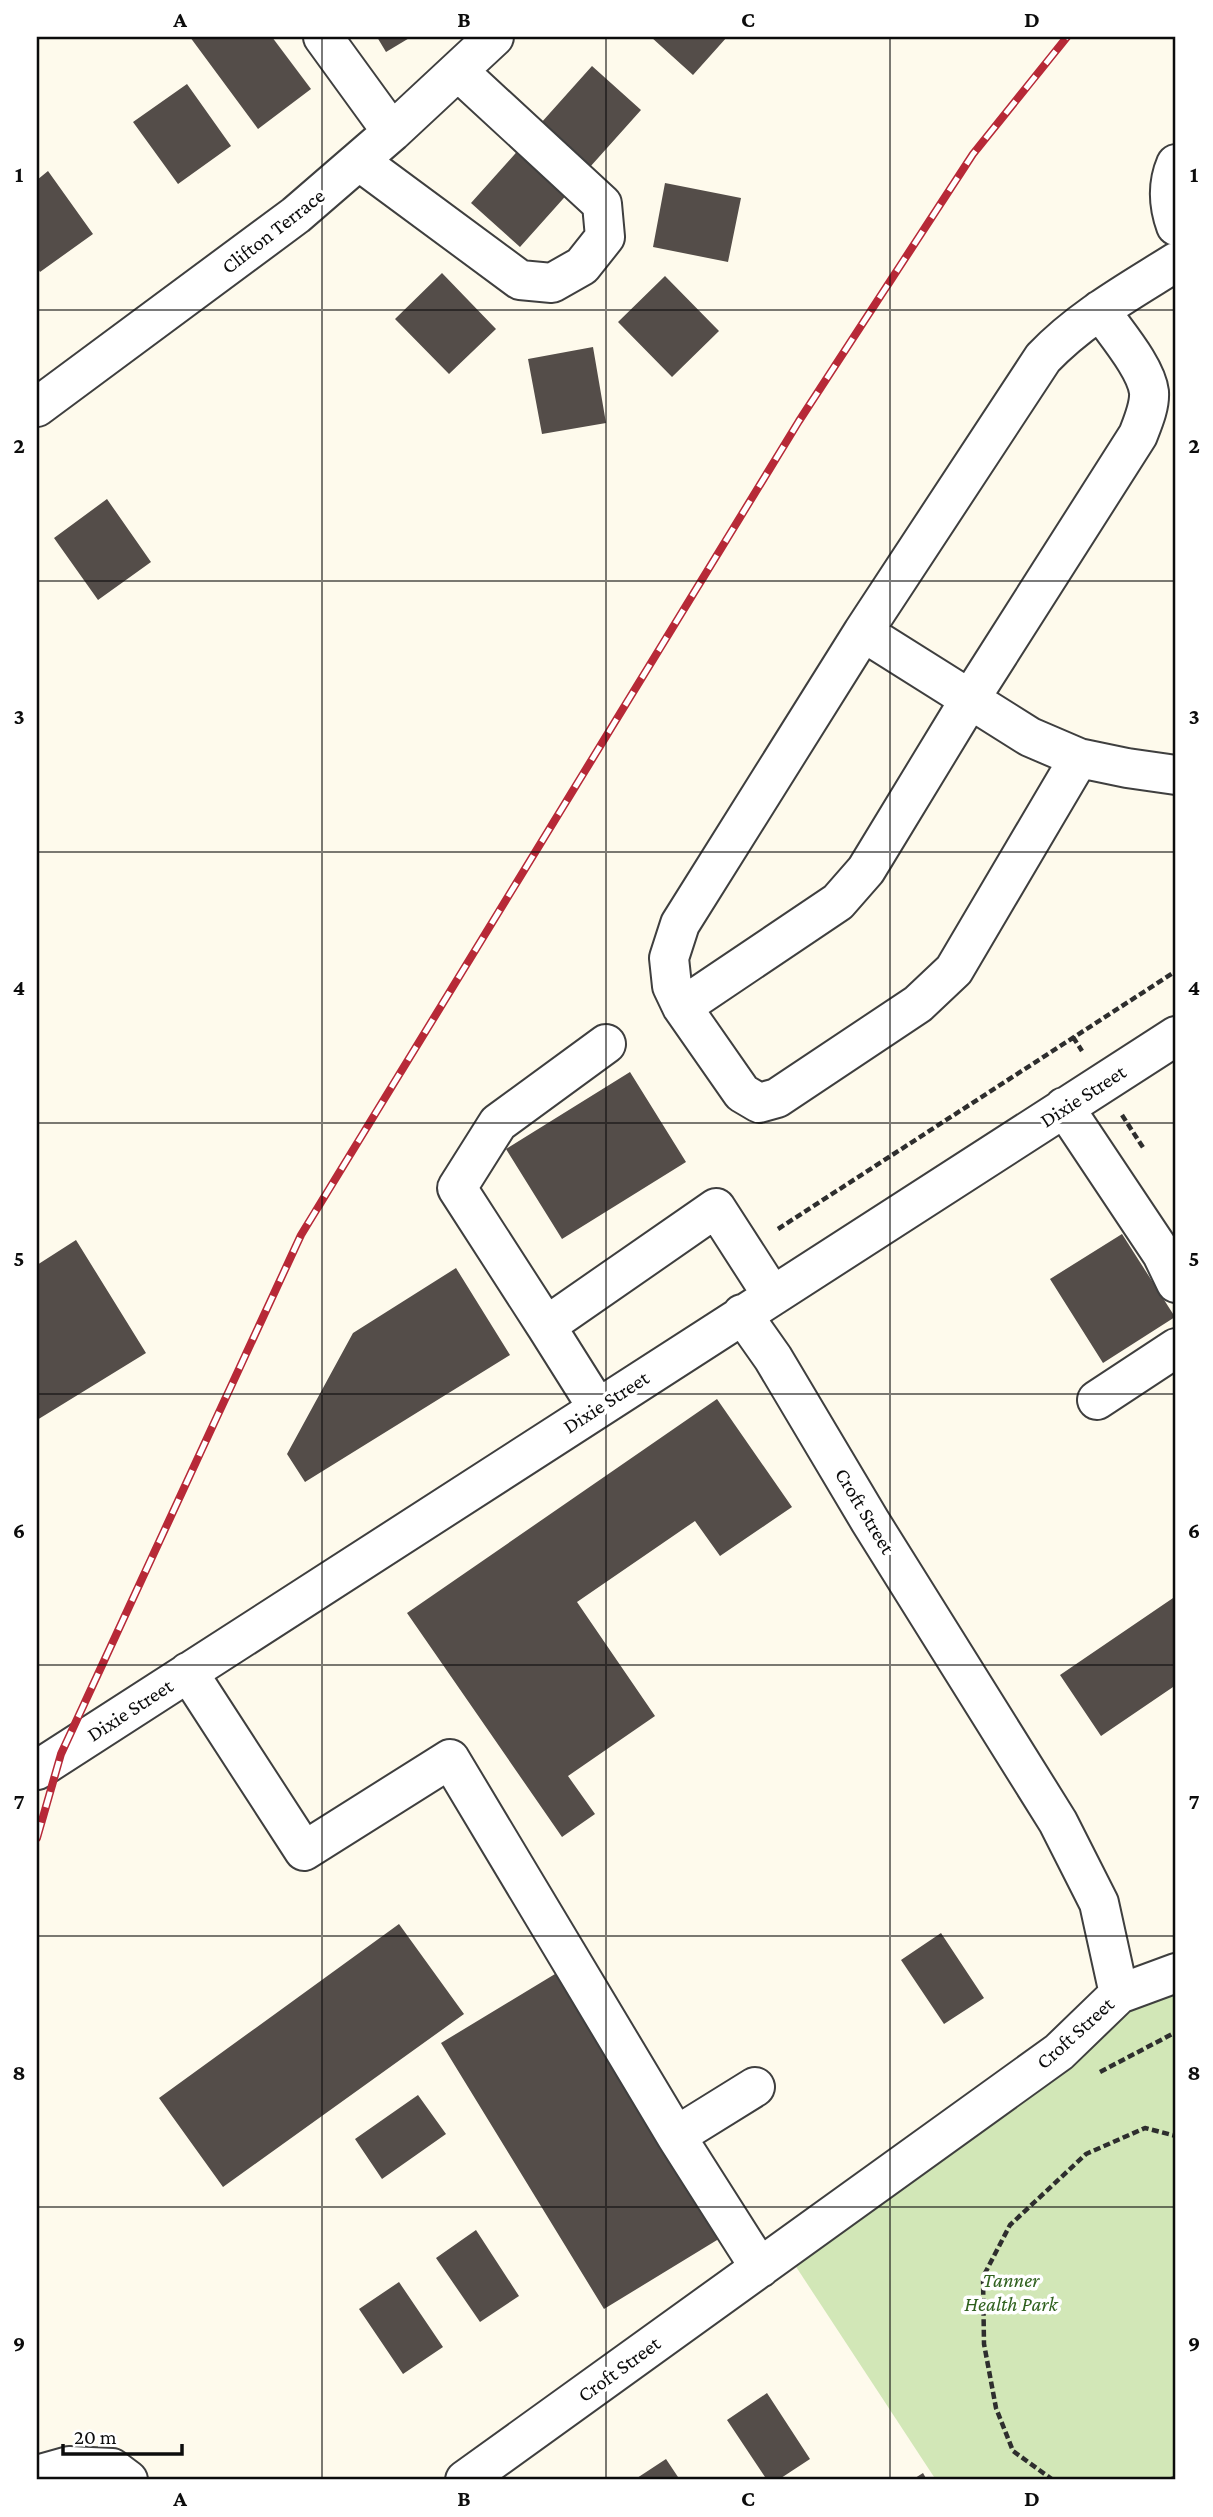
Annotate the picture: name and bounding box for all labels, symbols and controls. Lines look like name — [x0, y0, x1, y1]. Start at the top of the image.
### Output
text: A — [172, 6, 187, 32]
text: B — [457, 6, 471, 32]
text: C — [741, 6, 755, 32]
text: D — [1024, 6, 1040, 32]
text: 1 — [15, 161, 24, 187]
text: 1 — [1190, 161, 1199, 187]
street label: Clifton Terrace — [217, 183, 329, 279]
text: 2 — [13, 432, 25, 458]
text: 2 — [1188, 432, 1200, 458]
text: 3 — [13, 703, 25, 729]
text: 3 — [1188, 703, 1200, 729]
text: 4 — [13, 974, 25, 1000]
text: 4 — [1188, 974, 1200, 1000]
street label: Dixie Street — [1036, 1059, 1131, 1133]
text: 5 — [13, 1245, 25, 1271]
text: 5 — [1188, 1245, 1200, 1271]
street label: Dixie Street — [559, 1365, 654, 1439]
street label: Croft Street — [830, 1464, 901, 1559]
text: 6 — [13, 1517, 25, 1543]
text: 6 — [1188, 1517, 1200, 1543]
street label: Dixie Street — [83, 1673, 178, 1747]
text: 7 — [13, 1788, 25, 1814]
text: 7 — [1188, 1788, 1200, 1814]
street label: Croft Street — [1031, 1991, 1120, 2074]
text: 8 — [12, 2059, 26, 2085]
text: 8 — [1187, 2059, 1201, 2085]
park label: Tanner Health Park — [964, 2268, 1059, 2316]
text: 9 — [13, 2330, 25, 2356]
street label: Croft Street — [573, 2330, 666, 2407]
text: 9 — [1188, 2330, 1200, 2356]
scale bar — [63, 2412, 182, 2456]
text: 20 m — [74, 2425, 117, 2449]
text: A — [172, 2485, 187, 2511]
text: B — [457, 2485, 471, 2511]
text: C — [741, 2485, 755, 2511]
text: D — [1024, 2485, 1040, 2511]

